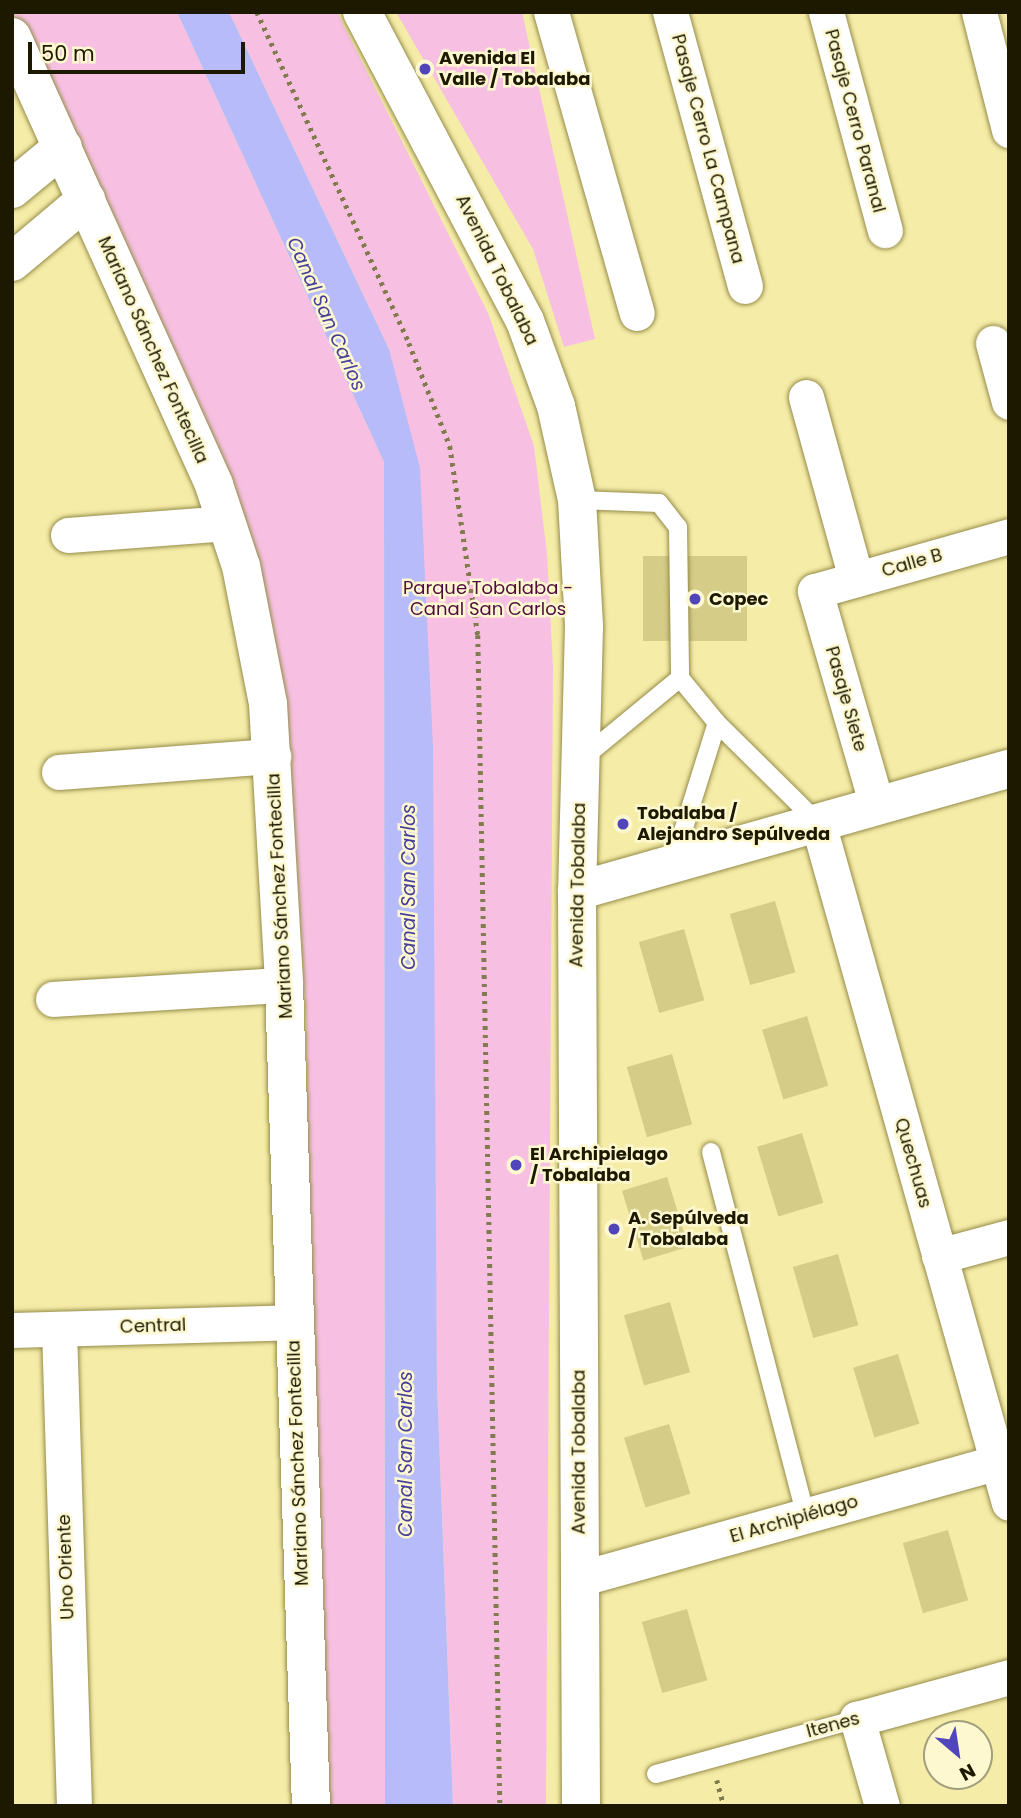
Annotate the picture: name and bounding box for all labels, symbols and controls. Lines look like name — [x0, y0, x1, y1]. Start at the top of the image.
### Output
street label: Pasaje Cerro Paranal — [820, 27, 890, 215]
scale bar — [32, 28, 248, 72]
street label: Pasaje Cerro La Campana — [667, 32, 749, 266]
text: 50 m — [41, 39, 95, 68]
place label: Avenida El Valle / Tobalaba — [439, 48, 590, 90]
marker: Avenida El Valle / Tobalaba — [417, 61, 433, 77]
street label: Avenida Tobalaba — [451, 191, 543, 349]
street label: Mariano Sánchez Fontecilla — [93, 233, 213, 467]
water label: Canal San Carlos — [282, 234, 370, 394]
street label: Calle B — [879, 544, 945, 582]
park label: Parque Tobalaba - Canal San Carlos — [403, 578, 573, 620]
place label: Copec — [709, 588, 768, 610]
marker: Copec — [687, 591, 703, 607]
street label: Pasaje Siete — [821, 644, 871, 754]
street label: Mariano Sánchez Fontecilla — [263, 773, 297, 1019]
street label: Avenida Tobalaba — [566, 802, 590, 968]
place label: Tobalaba / Alejandro Sepúlveda — [637, 803, 830, 846]
water label: Canal San Carlos — [398, 804, 420, 970]
marker: Tobalaba / Alejandro Sepúlveda — [615, 816, 631, 832]
street label: Quechuas — [890, 1116, 936, 1210]
place label: El Archipielago / Tobalaba — [530, 1144, 668, 1186]
marker: El Archipielago / Tobalaba — [508, 1157, 524, 1173]
place label: A. Sepúlveda / Tobalaba — [628, 1208, 749, 1250]
marker: A. Sepúlveda / Tobalaba — [606, 1221, 622, 1237]
street label: Central — [119, 1314, 187, 1338]
street label: Mariano Sánchez Fontecilla — [283, 1340, 313, 1586]
street label: Avenida Tobalaba — [568, 1369, 590, 1535]
water label: Canal San Carlos — [395, 1371, 417, 1537]
street label: El Archipiélago — [727, 1490, 861, 1548]
street label: Uno Oriente — [53, 1514, 79, 1620]
street label: Itenes — [804, 1708, 862, 1742]
north arrow — [923, 1720, 993, 1790]
text: N — [955, 1757, 980, 1787]

